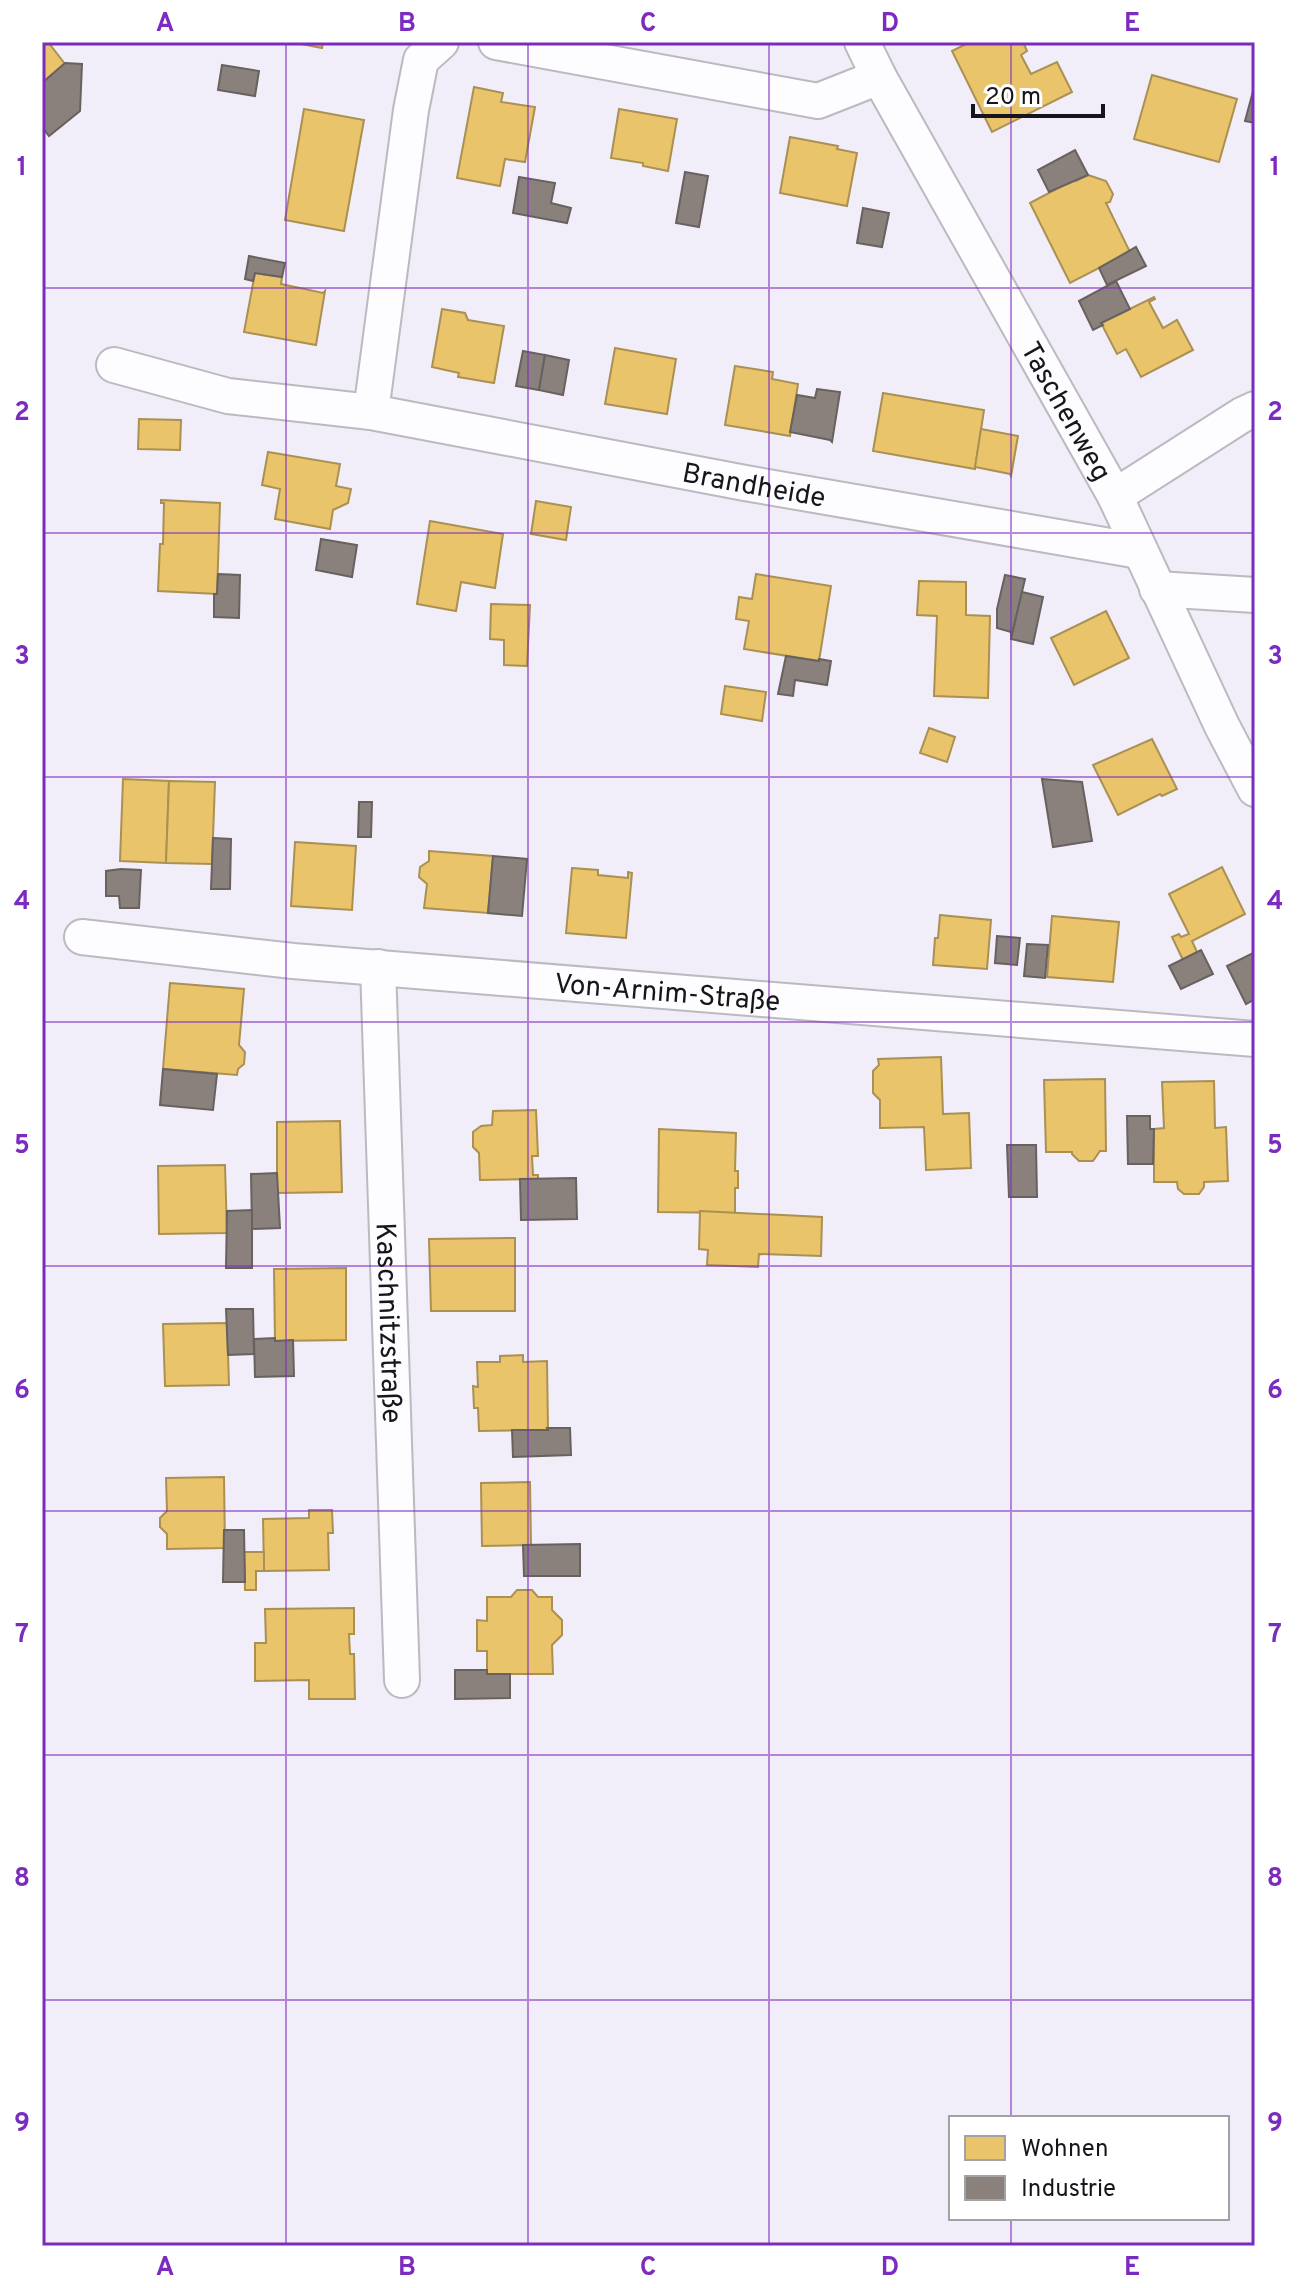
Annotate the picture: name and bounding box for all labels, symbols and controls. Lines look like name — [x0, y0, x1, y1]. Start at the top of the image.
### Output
text: A — [156, 8, 174, 41]
text: B — [398, 8, 416, 41]
text: C — [640, 8, 656, 41]
text: D — [881, 8, 899, 41]
text: E — [1124, 8, 1140, 41]
scale bar — [973, 68, 1103, 118]
text: 20 m — [985, 83, 1041, 113]
text: 1 — [17, 152, 27, 185]
text: 1 — [1270, 152, 1280, 185]
street label: Taschenweg — [1011, 336, 1118, 488]
text: 2 — [14, 397, 30, 430]
text: 2 — [1267, 397, 1283, 430]
street label: Brandheide — [679, 456, 828, 518]
text: 3 — [14, 641, 30, 674]
text: 3 — [1267, 641, 1283, 674]
text: 4 — [14, 886, 30, 919]
text: 4 — [1267, 886, 1283, 919]
street label: Von-Arnim-Straße — [553, 967, 781, 1021]
text: 5 — [14, 1130, 30, 1163]
text: 5 — [1267, 1130, 1283, 1163]
street label: Kaschnitzstraße — [366, 1222, 408, 1424]
text: 6 — [14, 1375, 30, 1408]
text: 6 — [1267, 1375, 1283, 1408]
text: 7 — [15, 1619, 29, 1652]
text: 7 — [1268, 1619, 1282, 1652]
text: 8 — [14, 1863, 30, 1896]
text: 8 — [1267, 1863, 1283, 1896]
text: 9 — [14, 2108, 30, 2141]
text: 9 — [1267, 2108, 1283, 2141]
legend — [949, 2116, 1229, 2220]
text: Wohnen — [1021, 2135, 1108, 2165]
text: Industrie — [1021, 2175, 1116, 2205]
text: A — [156, 2252, 174, 2285]
text: B — [398, 2252, 416, 2285]
text: C — [640, 2252, 656, 2285]
text: D — [881, 2252, 899, 2285]
text: E — [1124, 2252, 1140, 2285]

